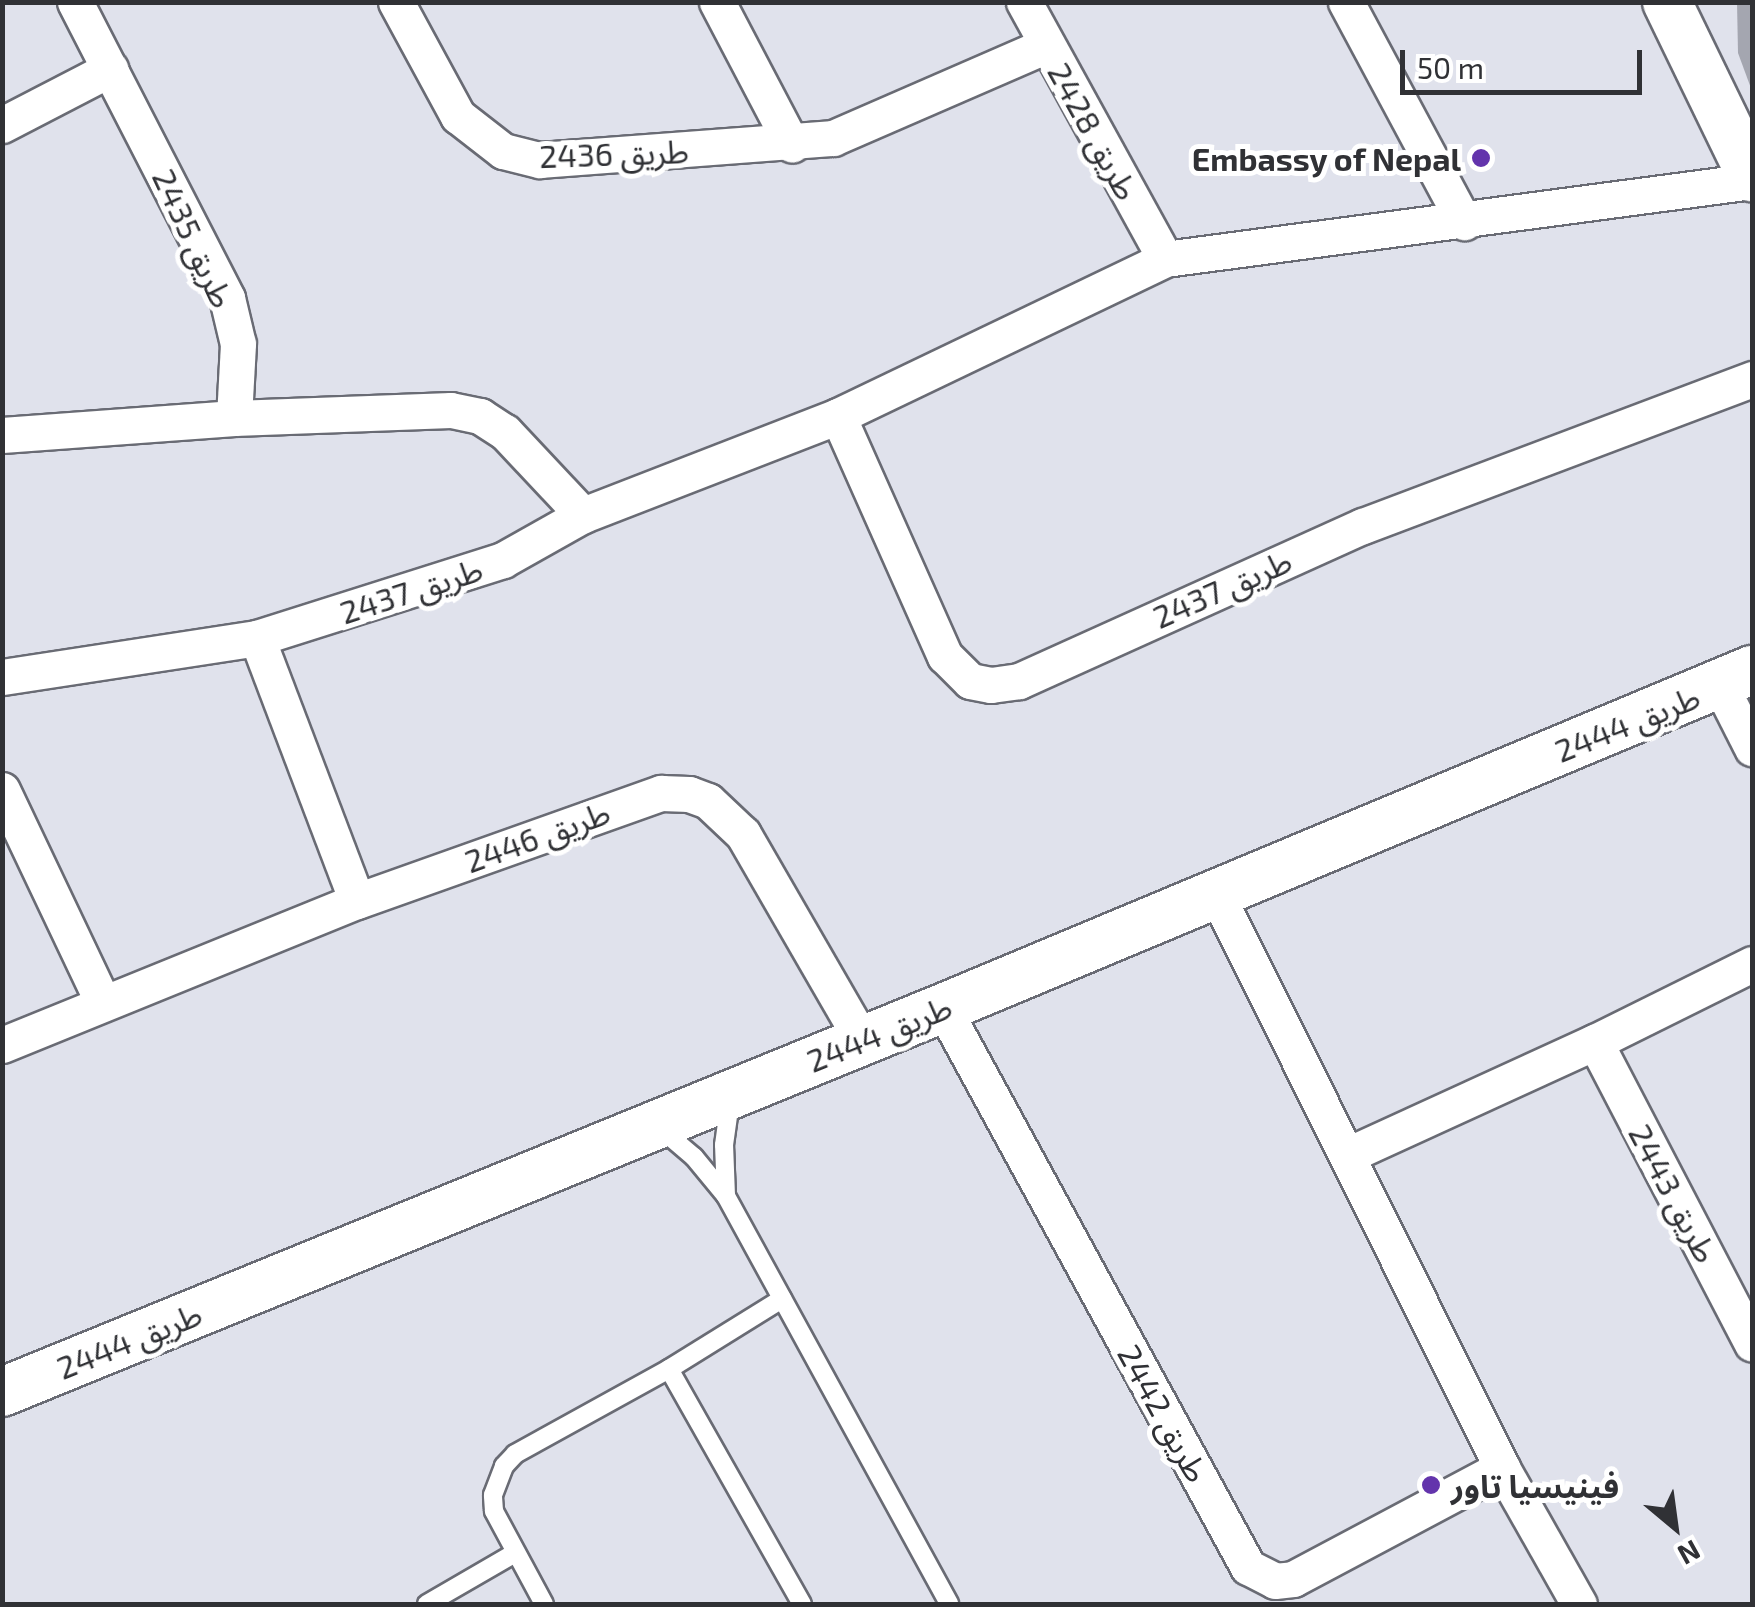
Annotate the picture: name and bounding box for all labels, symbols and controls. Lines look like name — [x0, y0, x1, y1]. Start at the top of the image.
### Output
scale bar — [1405, 30, 1648, 92]
text: 50 m — [1417, 49, 1484, 85]
street label: طريق 2428 — [1041, 56, 1147, 206]
street label: طريق 2436 — [539, 131, 689, 175]
place label: Embassy of Nepal — [1190, 139, 1461, 177]
marker: Embassy of Nepal — [1470, 147, 1492, 169]
street label: طريق 2435 — [145, 163, 243, 313]
street label: طريق 2437 — [1147, 540, 1297, 636]
street label: طريق 2437 — [335, 549, 487, 631]
street label: طريق 2444 — [1549, 677, 1705, 769]
street label: طريق 2446 — [459, 792, 615, 880]
street label: طريق 2444 — [801, 987, 957, 1079]
street label: طريق 2443 — [1622, 1117, 1726, 1269]
street label: طريق 2444 — [51, 1294, 207, 1386]
street label: طريق 2442 — [1111, 1338, 1217, 1488]
place label: فينيسيا تاور — [1451, 1466, 1619, 1504]
marker: فينيسيا تاور — [1420, 1474, 1442, 1496]
north arrow — [1625, 1477, 1725, 1577]
text: N — [1672, 1533, 1707, 1573]

